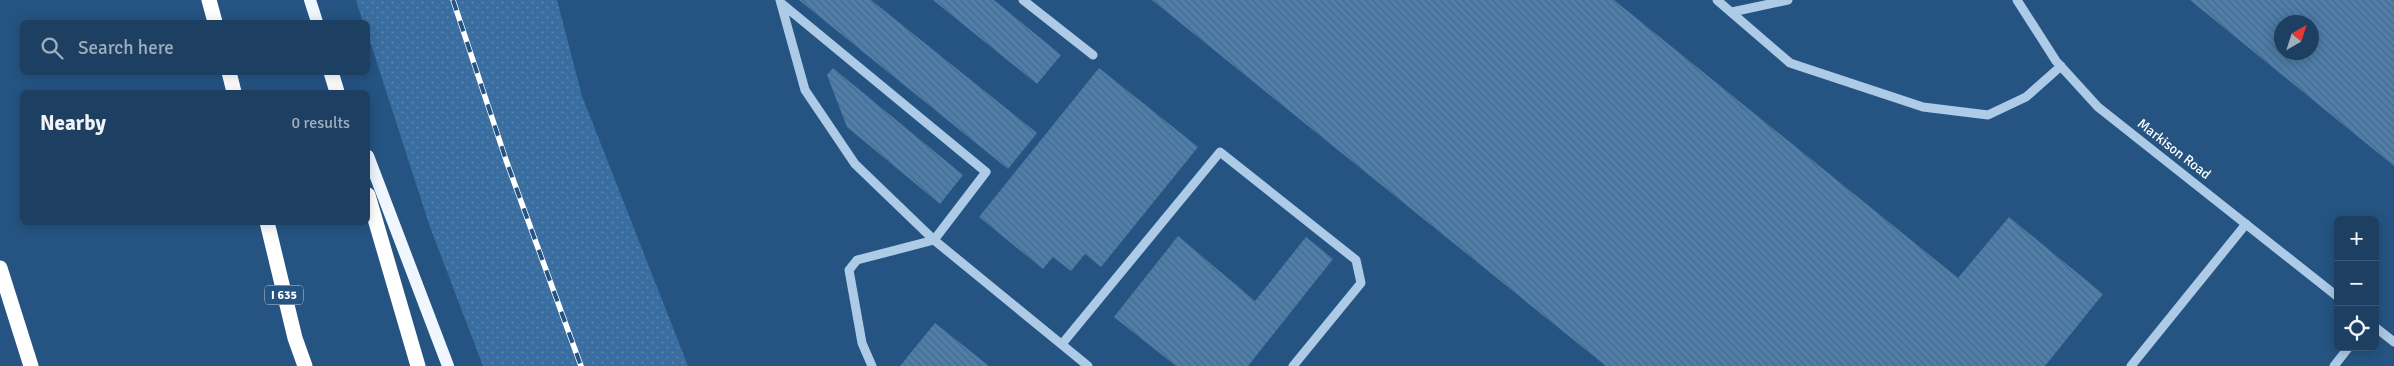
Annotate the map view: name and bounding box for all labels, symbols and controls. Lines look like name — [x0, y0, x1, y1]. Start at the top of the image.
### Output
north arrow — [2274, 15, 2319, 60]
search box — [20, 20, 370, 75]
icon: search — [38, 34, 66, 62]
text: Search here — [78, 36, 174, 60]
text: Nearby — [40, 110, 106, 136]
text: 0 results — [291, 113, 350, 133]
street label: Markison Road — [2134, 115, 2214, 183]
map controls — [2334, 216, 2379, 351]
button: + — [2334, 216, 2379, 261]
button: − — [2334, 261, 2379, 306]
road number: I 635 — [265, 286, 303, 304]
button: locate — [2334, 306, 2379, 351]

